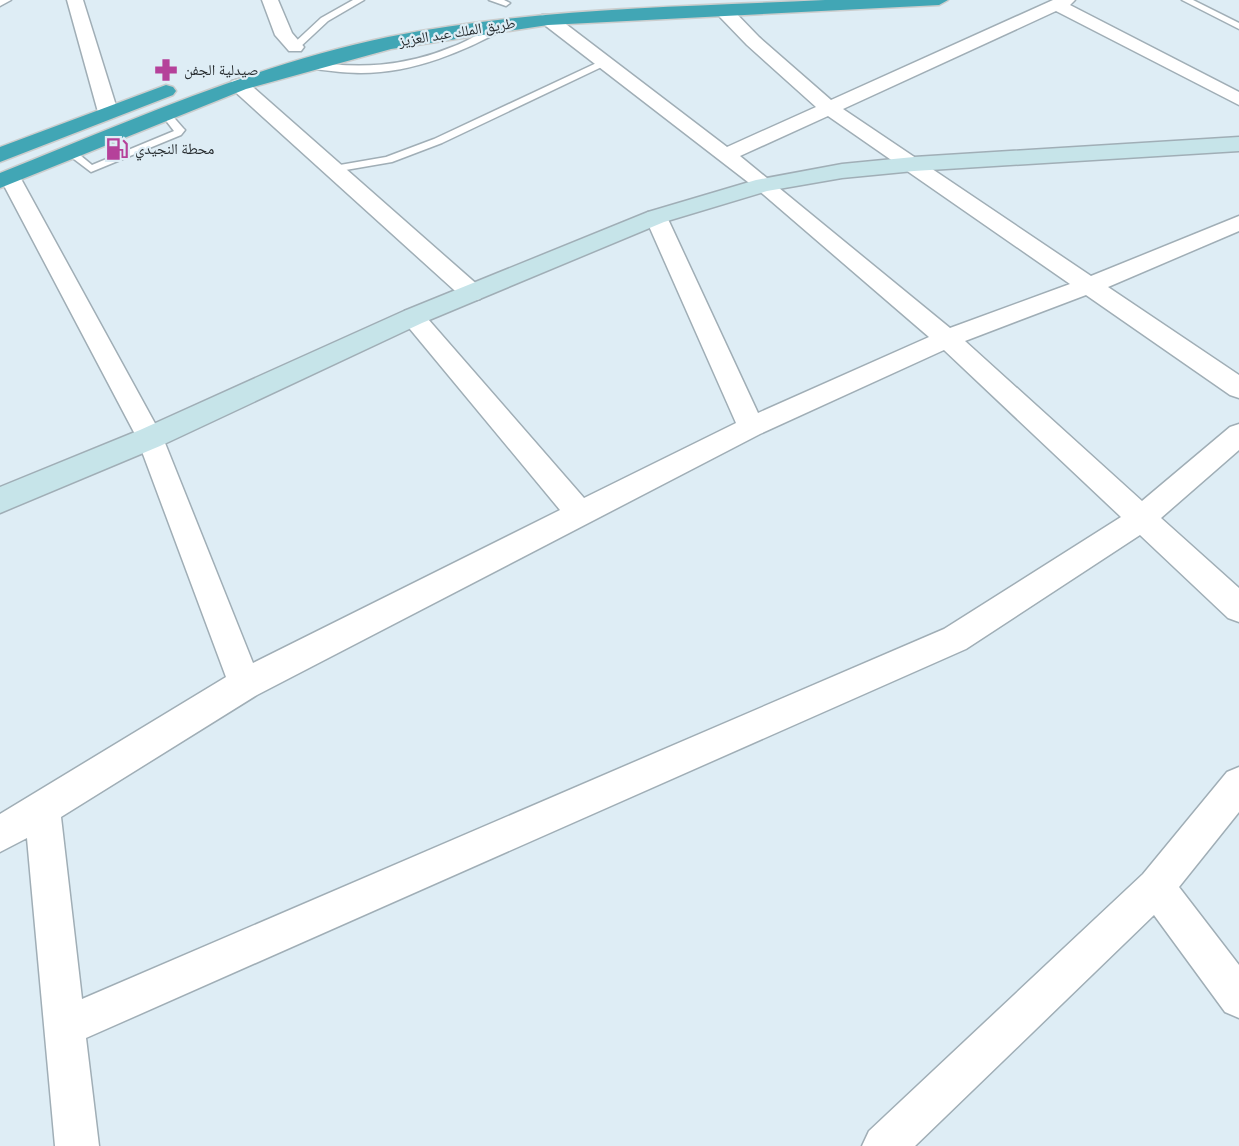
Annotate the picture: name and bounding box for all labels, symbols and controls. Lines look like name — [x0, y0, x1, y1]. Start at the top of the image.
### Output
street label: طريق الملك عبد العزيز — [396, 14, 517, 51]
pharmacy icon: صيدلية الجفن — [153, 57, 179, 83]
place label: صيدلية الجفن — [184, 61, 258, 80]
fuel station icon: محطة النجيدي — [104, 136, 130, 162]
place label: محطة النجيدي — [135, 140, 215, 161]

